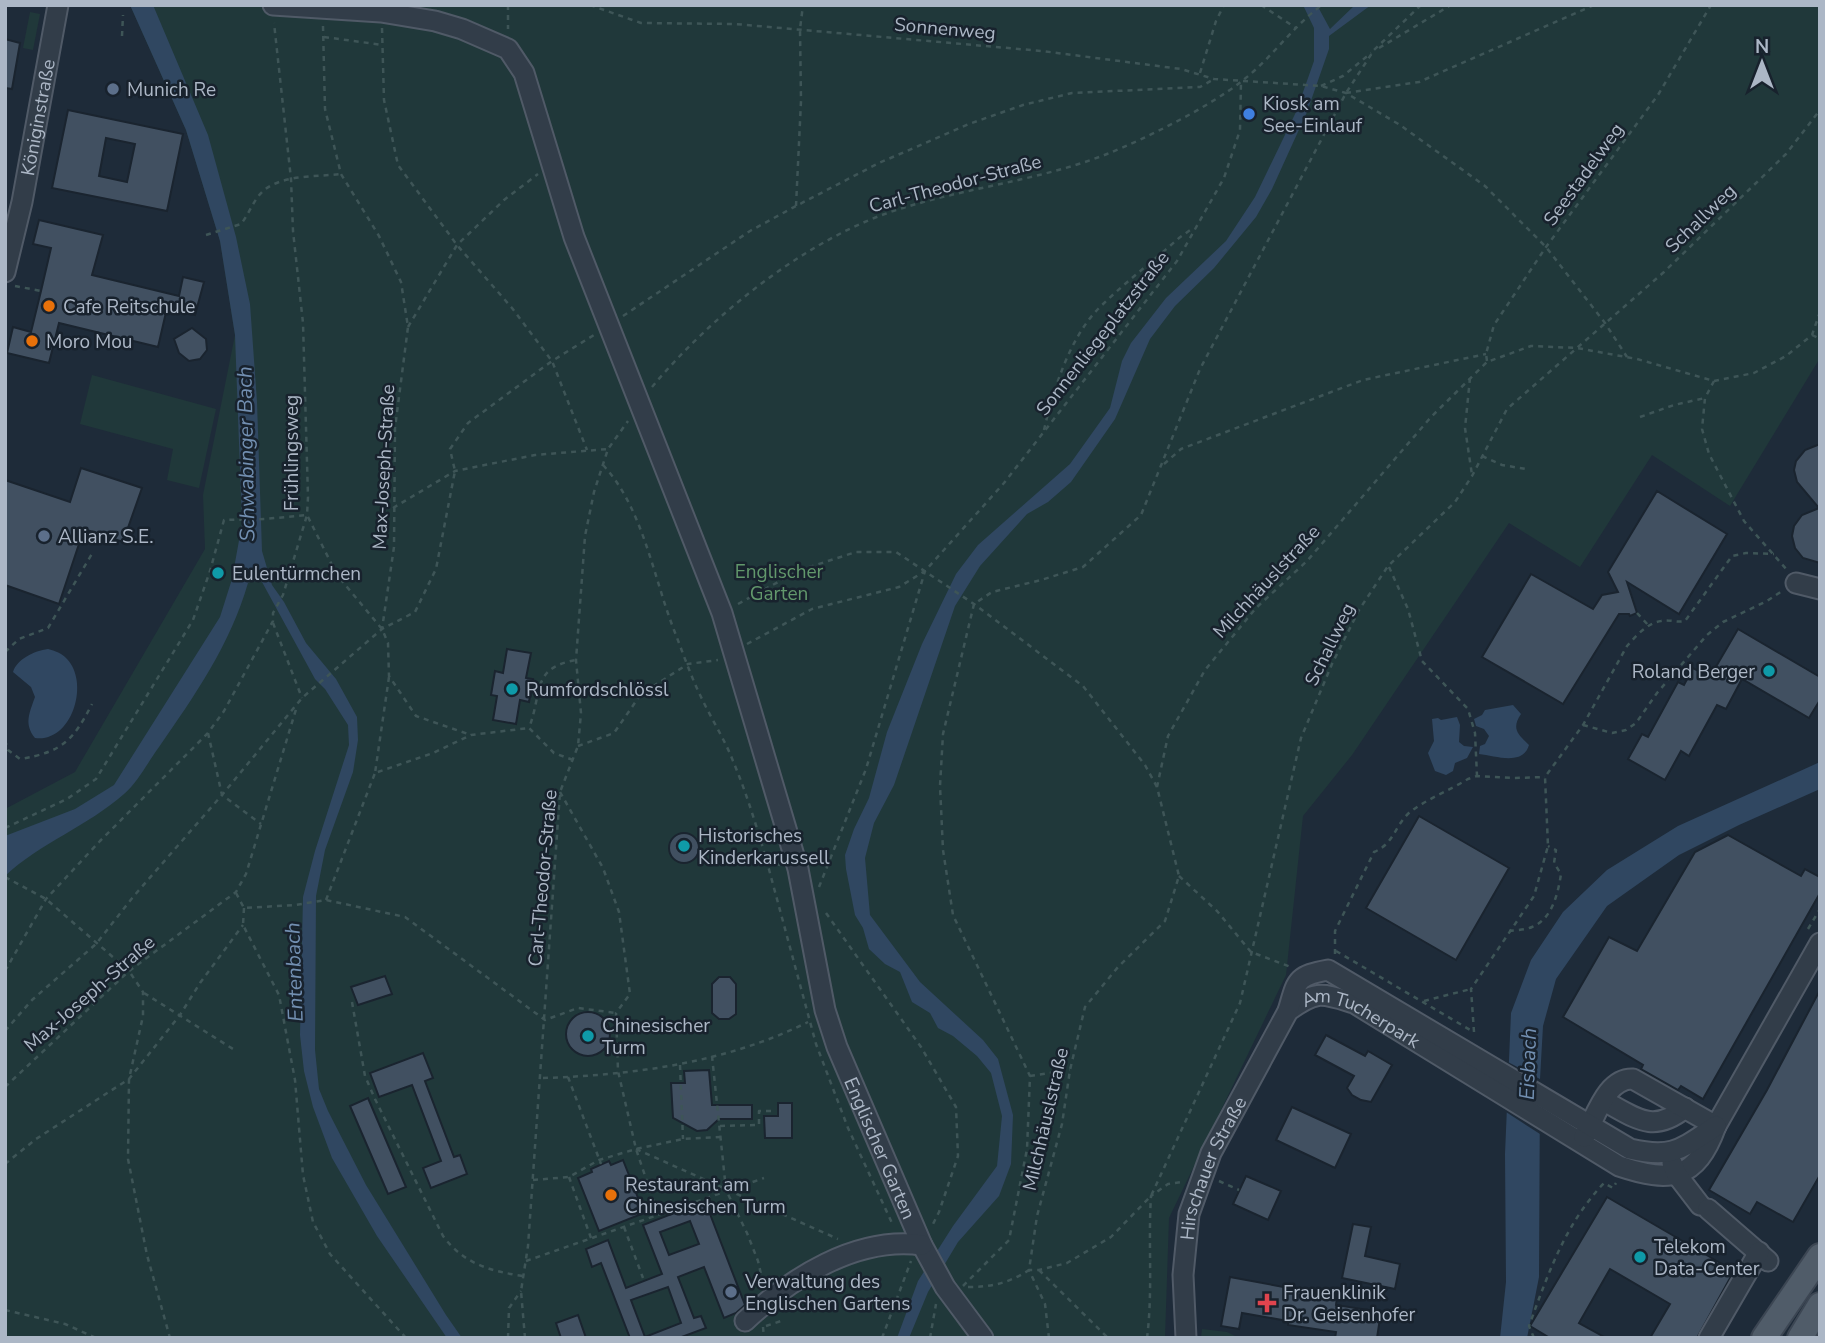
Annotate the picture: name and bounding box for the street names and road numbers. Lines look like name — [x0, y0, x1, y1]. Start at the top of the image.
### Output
street label: Sonnenweg — [893, 12, 997, 46]
street label: Königinstraße — [15, 57, 62, 178]
street label: Seestadelweg — [1538, 118, 1630, 231]
street label: Carl-Theodor-Straße — [866, 148, 1044, 219]
street label: Schallweg — [1659, 178, 1742, 259]
street label: Sonnenliegeplatzstraße — [1030, 246, 1175, 421]
street label: Max-Joseph-Straße — [367, 384, 401, 550]
street label: Frühlingsweg — [279, 395, 305, 511]
street label: Milchhäuslstraße — [1207, 519, 1326, 644]
street label: Schallweg — [1299, 599, 1361, 690]
street label: Carl-Theodor-Straße — [522, 789, 564, 968]
street label: Max-Joseph-Straße — [19, 930, 161, 1058]
street label: Am Tucherpark — [1297, 983, 1425, 1055]
street label: Milchhäuslstraße — [1017, 1045, 1075, 1193]
street label: Englischer Garten — [837, 1073, 921, 1223]
street label: Hirschauer Straße — [1174, 1092, 1253, 1242]

